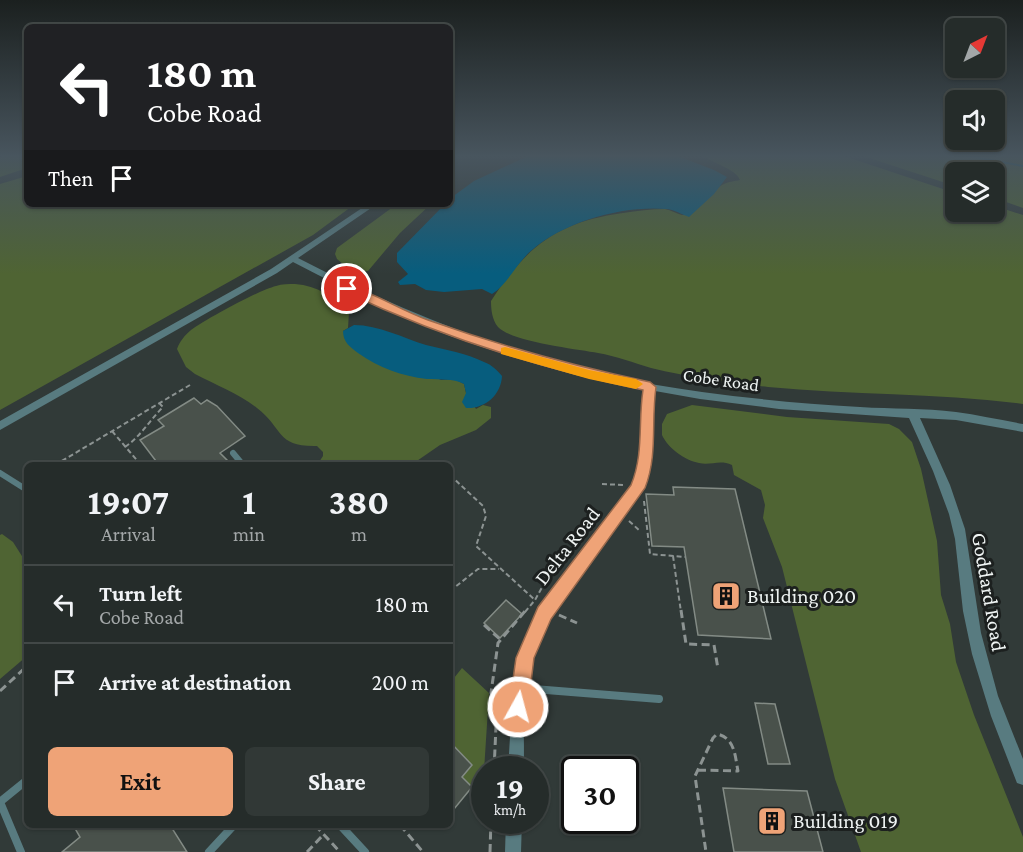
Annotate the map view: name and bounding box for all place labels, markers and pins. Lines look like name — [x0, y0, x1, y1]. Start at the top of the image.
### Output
pin — [321, 263, 372, 314]
building icon: Building 020 — [710, 580, 742, 612]
place label: Building 020 — [747, 584, 856, 608]
building icon: Building 019 — [756, 805, 788, 837]
place label: Building 019 — [793, 809, 898, 833]

